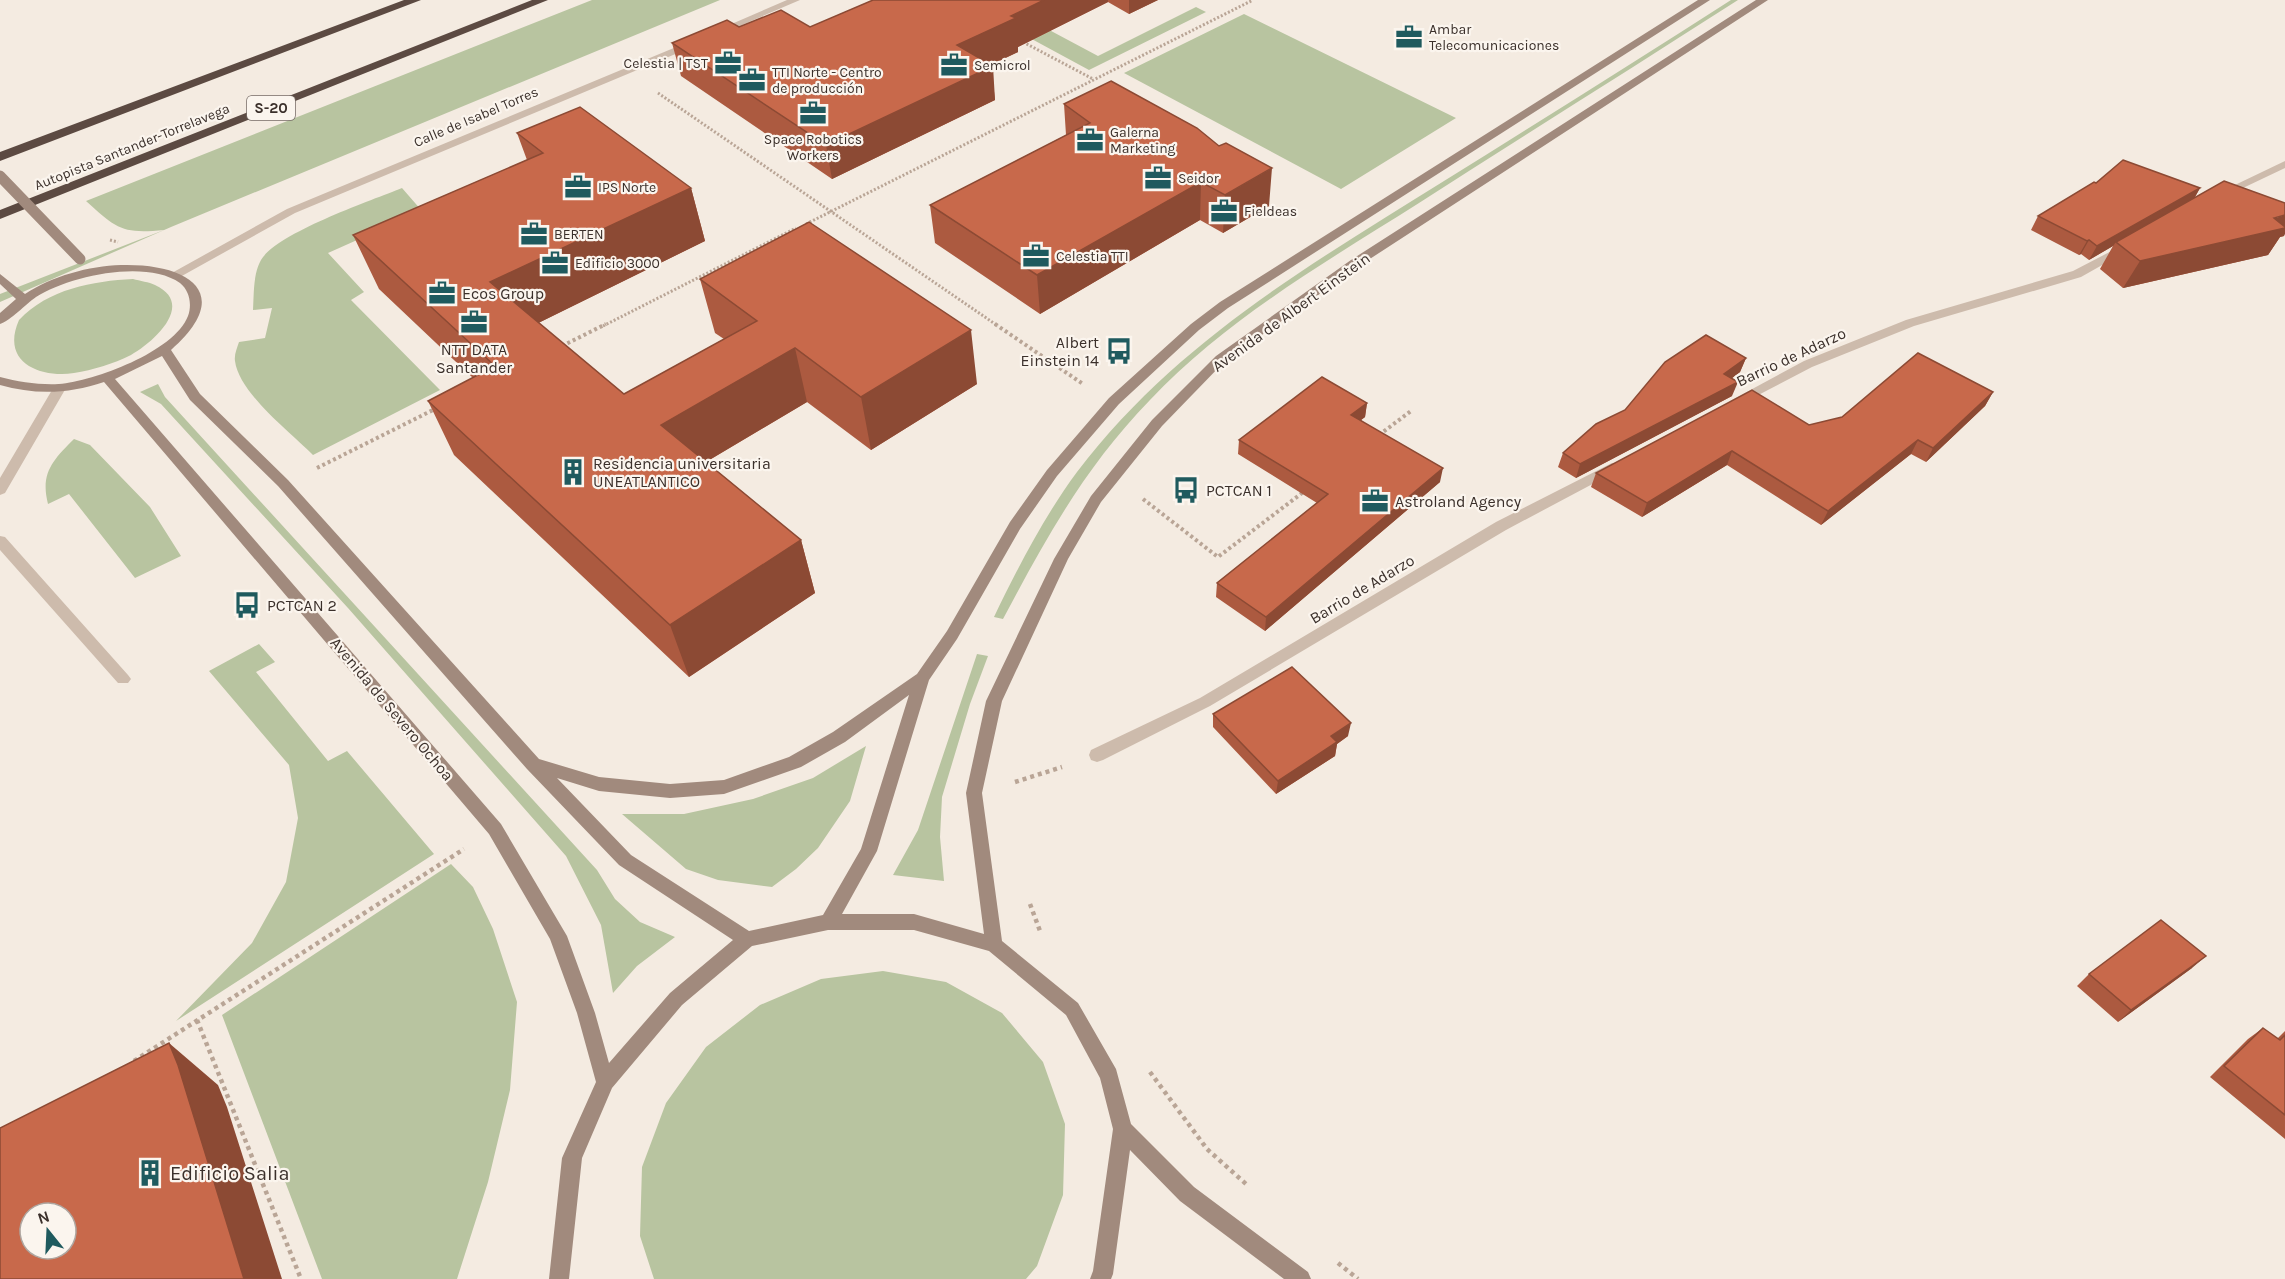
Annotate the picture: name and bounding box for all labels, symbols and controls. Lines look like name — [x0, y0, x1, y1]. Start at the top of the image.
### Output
place label: Ambar Telecomunicaciones — [1429, 21, 1559, 54]
office icon: Ambar Telecomunicaciones — [1394, 22, 1424, 52]
office icon: Celestia | TST — [713, 48, 743, 78]
office icon: Semicrol — [939, 50, 969, 80]
place label: Celestia | TST — [624, 55, 708, 72]
place label: Semicrol — [974, 57, 1031, 74]
place label: TTI Norte - Centro de producción — [772, 64, 882, 97]
office icon: TTI Norte - Centro de producción — [737, 65, 767, 95]
street label: Calle de Isabel Torres — [411, 83, 541, 151]
road number: S-20 — [247, 96, 295, 120]
office icon: Space Robotics Workers — [798, 98, 828, 128]
street label: Autopista Santander-Torrelavega — [32, 100, 232, 194]
place label: Galerna Marketing — [1110, 124, 1176, 157]
office icon: Galerna Marketing — [1075, 125, 1105, 155]
place label: Space Robotics Workers — [764, 131, 862, 164]
office icon: Seidor — [1143, 163, 1173, 193]
place label: Seidor — [1178, 170, 1220, 187]
office icon: IPS Norte — [563, 172, 593, 202]
place label: IPS Norte — [598, 179, 656, 196]
office icon: Fieldeas — [1209, 196, 1239, 226]
place label: Fieldeas — [1244, 203, 1297, 220]
office icon: BERTEN — [519, 219, 549, 249]
place label: BERTEN — [554, 226, 604, 243]
office icon: Celestia TTI — [1021, 241, 1051, 271]
office icon: Edificio 3000 — [540, 248, 570, 278]
place label: Celestia TTI — [1056, 248, 1129, 265]
street label: Avenida de Albert Einstein — [1208, 248, 1374, 376]
place label: Edificio 3000 — [575, 255, 660, 272]
office icon: Ecos Group — [427, 278, 457, 308]
place label: Ecos Group — [462, 284, 544, 303]
office icon: NTT DATA Santander — [459, 307, 489, 337]
street label: Barrio de Adarzo — [1733, 323, 1849, 391]
place label: Albert Einstein 14 — [1020, 333, 1099, 370]
bus stop icon: Albert Einstein 14 — [1104, 336, 1134, 366]
place label: NTT DATA Santander — [436, 340, 512, 377]
place label: Residencia universitaria UNEATLANTICO — [593, 454, 771, 491]
building icon: Residencia universitaria UNEATLANTICO — [558, 457, 588, 487]
bus stop icon: PCTCAN 1 — [1171, 475, 1201, 505]
place label: PCTCAN 1 — [1206, 481, 1272, 500]
office icon: Astroland Agency — [1360, 486, 1390, 516]
place label: Astroland Agency — [1395, 492, 1522, 511]
street label: Barrio de Adarzo — [1306, 550, 1418, 628]
bus stop icon: PCTCAN 2 — [232, 590, 262, 620]
place label: PCTCAN 2 — [267, 596, 337, 615]
street label: Avenida de Severo Ochoa — [326, 633, 458, 785]
building icon: Edificio Salia — [135, 1158, 165, 1188]
place label: Edificio Salia — [170, 1162, 290, 1185]
north arrow — [18, 1201, 78, 1261]
text: N — [35, 1206, 52, 1228]

